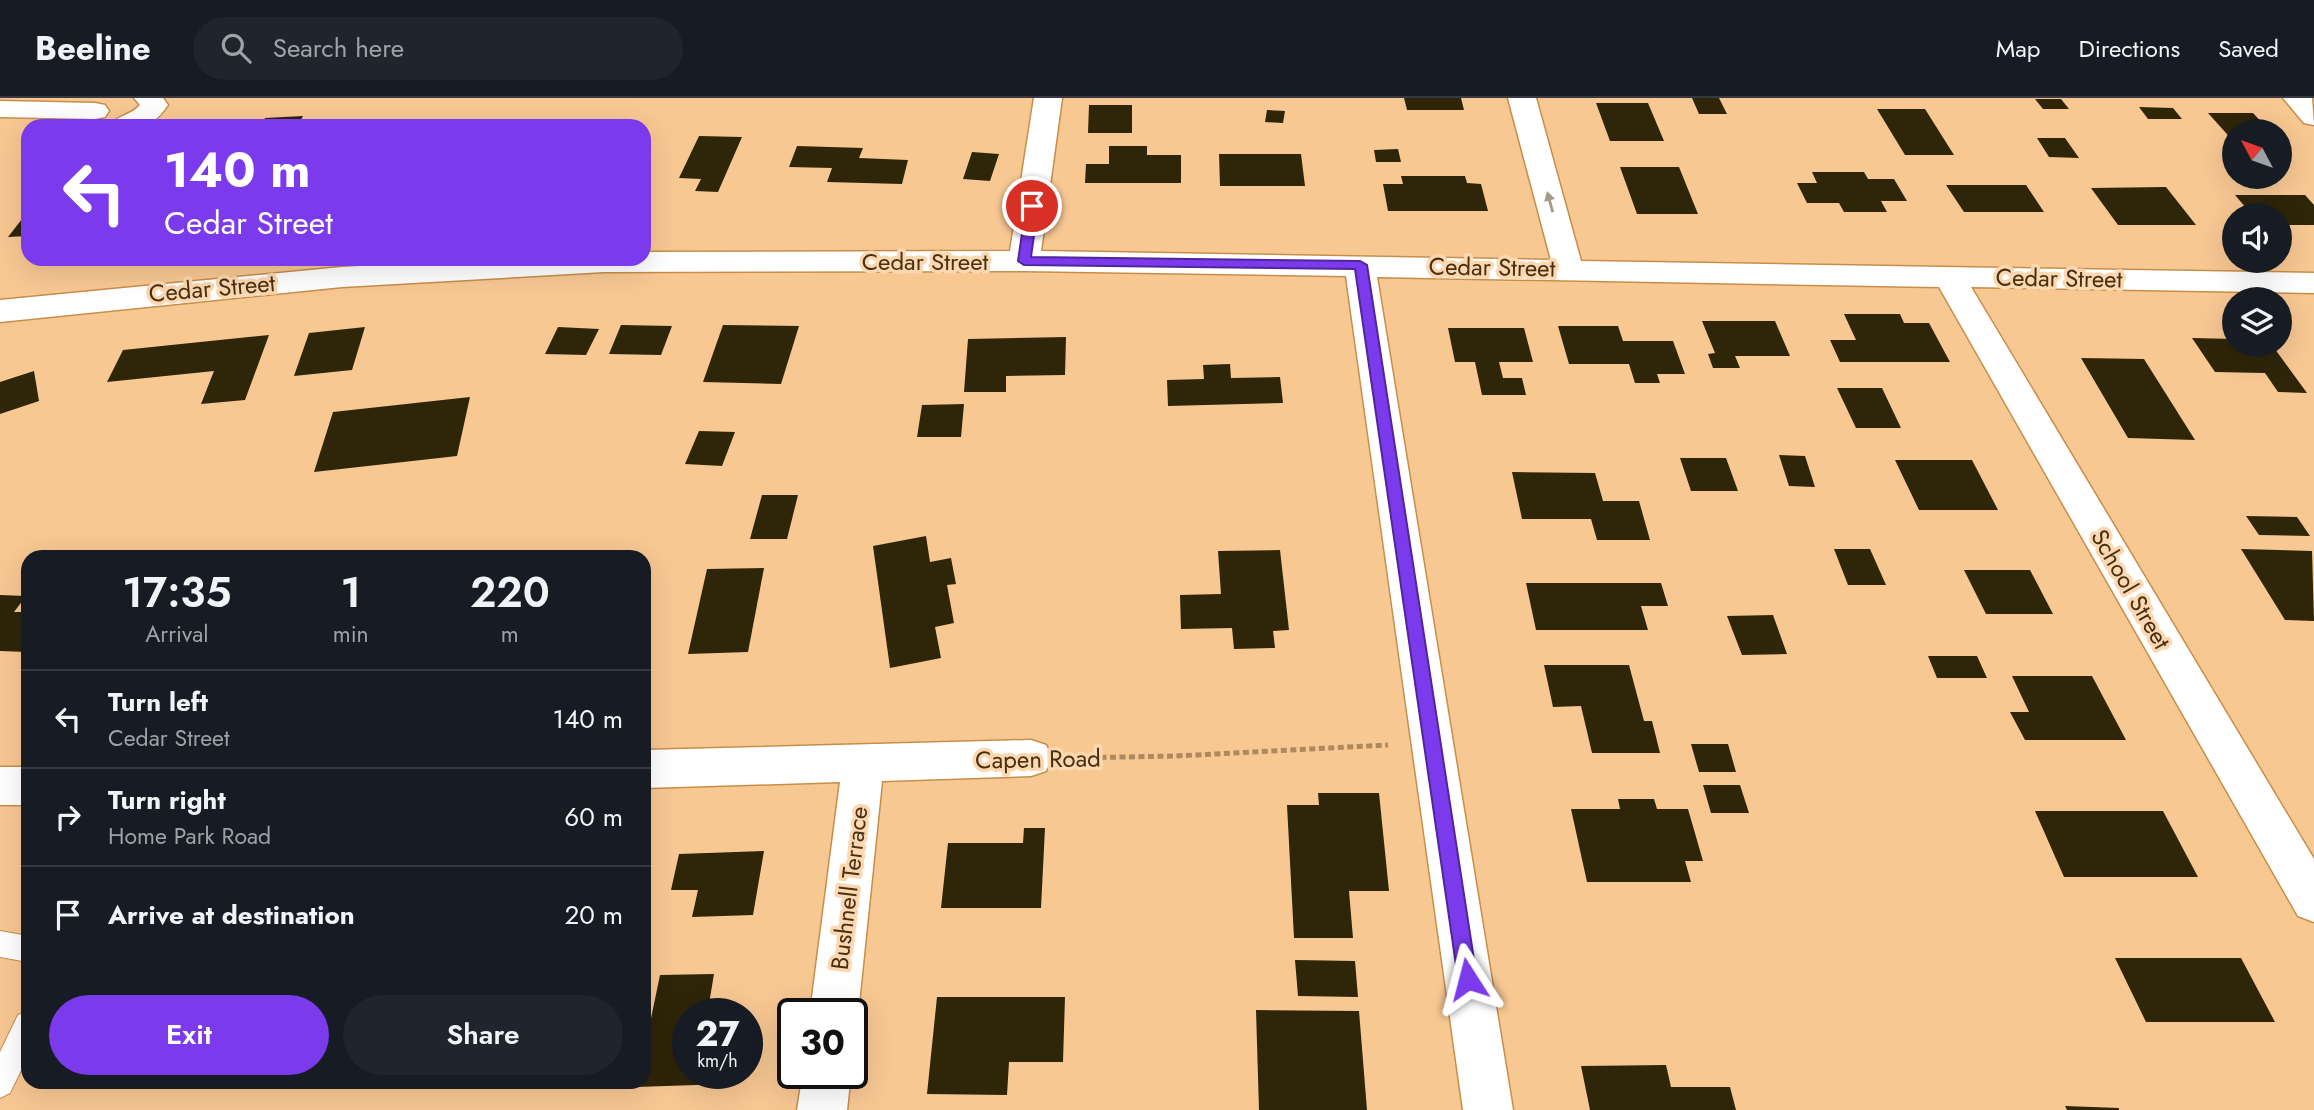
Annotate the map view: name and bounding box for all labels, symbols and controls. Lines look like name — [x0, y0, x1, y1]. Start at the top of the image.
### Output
search box — [193, 17, 683, 80]
text: Beeline — [35, 25, 151, 72]
icon: search — [217, 29, 255, 67]
text: Search here — [273, 29, 404, 67]
text: Map — [1996, 31, 2041, 66]
text: Directions — [2079, 31, 2180, 66]
text: Saved — [2218, 31, 2279, 66]
north arrow — [2222, 119, 2292, 189]
map controls — [2222, 119, 2292, 357]
text: 140 m — [164, 135, 310, 205]
icon: left — [49, 147, 140, 238]
pin — [1002, 176, 1062, 236]
icon: arrive — [1013, 187, 1051, 225]
one-way arrow — [1544, 191, 1555, 213]
text: Cedar Street — [164, 200, 333, 246]
button: sound — [2222, 203, 2292, 273]
street label: Cedar Street — [862, 244, 989, 279]
street label: Cedar Street — [1428, 248, 1556, 286]
street label: Cedar Street — [1995, 259, 2123, 297]
street label: Cedar Street — [147, 265, 277, 311]
button: layers — [2222, 287, 2292, 357]
street label: School Street — [2082, 522, 2180, 656]
text: 17:35 — [122, 562, 232, 623]
text: 1 — [340, 562, 361, 623]
text: 220 — [470, 562, 550, 623]
text: Arrival — [145, 617, 209, 651]
text: min — [333, 617, 369, 651]
text: m — [501, 617, 519, 651]
text: Turn left — [108, 683, 208, 721]
icon: left — [49, 700, 87, 738]
text: 140 m — [552, 700, 623, 738]
text: Cedar Street — [108, 721, 229, 755]
street label: Capen Road — [975, 740, 1101, 778]
text: Turn right — [108, 781, 226, 819]
icon: right — [49, 798, 87, 836]
text: 60 m — [564, 798, 623, 836]
street label: Bushnell Terrace — [822, 804, 876, 972]
text: Home Park Road — [108, 819, 271, 853]
icon: arrive — [49, 896, 87, 934]
text: Arrive at destination — [108, 896, 355, 934]
text: 20 m — [565, 896, 623, 934]
position arrow — [1431, 942, 1505, 1016]
button: Exit — [49, 995, 329, 1075]
button: Share — [343, 995, 623, 1075]
speed limit sign: 30 — [777, 998, 868, 1089]
text: 27 — [695, 1009, 740, 1059]
text: km/h — [697, 1048, 738, 1074]

